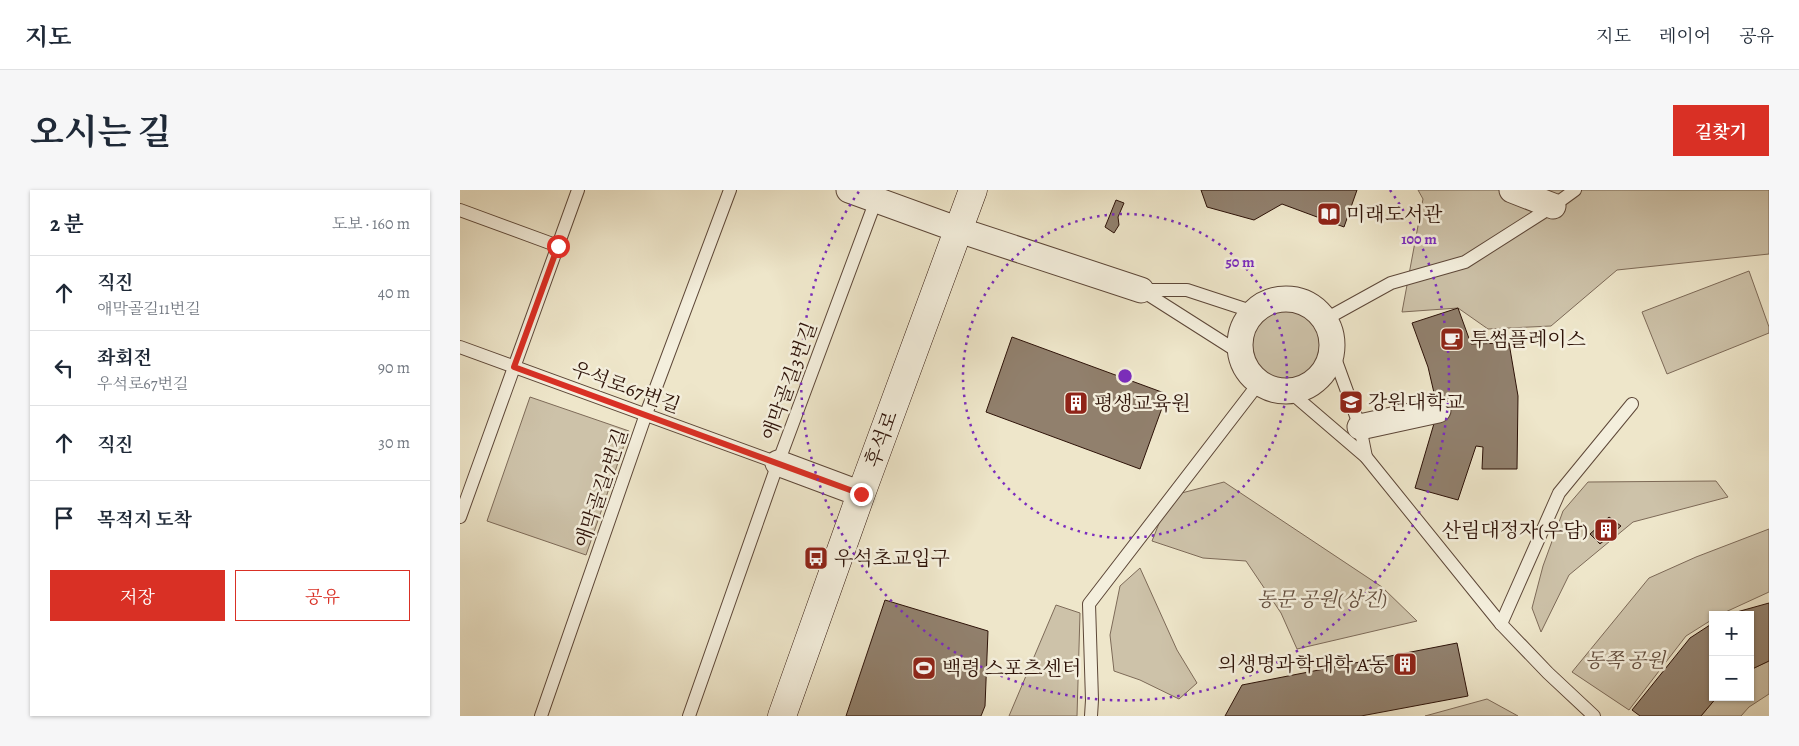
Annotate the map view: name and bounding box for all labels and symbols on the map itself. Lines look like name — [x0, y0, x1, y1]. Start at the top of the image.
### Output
library icon: 미래도서관 — [1316, 201, 1342, 227]
place label: 미래도서관 — [1346, 201, 1443, 228]
text: 100 m — [1401, 229, 1437, 249]
route start — [547, 235, 570, 258]
text: 50 m — [1225, 252, 1255, 272]
street label: 애막골길3번길 — [756, 318, 823, 444]
cafe icon: 투썸플레이스 — [1439, 326, 1465, 352]
place label: 투썸플레이스 — [1470, 326, 1586, 353]
street label: 우석로67번길 — [568, 355, 684, 420]
centre of rings — [1116, 367, 1134, 385]
school or university icon: 강원대학교 — [1338, 389, 1364, 415]
place label: 강원대학교 — [1368, 389, 1465, 416]
building icon: 평생교육원 — [1063, 390, 1089, 416]
place label: 평생교육원 — [1094, 390, 1191, 417]
street label: 후석로 — [859, 407, 904, 471]
street label: 애막골길7번길 — [568, 425, 634, 551]
route end — [850, 483, 873, 506]
place label: 산림대정자(우담) — [1442, 517, 1588, 544]
building icon: 산림대정자(우담) — [1593, 517, 1619, 543]
bus stop icon: 우석초교입구 — [803, 545, 829, 571]
place label: 우석초교입구 — [834, 545, 950, 572]
park label: 동문 공원(상진) — [1256, 586, 1388, 613]
park label: 동쪽 공원 — [1585, 647, 1667, 674]
place label: 의생명과학대학 A동 — [1218, 651, 1388, 678]
building icon: 의생명과학대학 A동 — [1392, 651, 1418, 677]
sports icon: 백령 스포츠센터 — [911, 655, 937, 681]
place label: 백령 스포츠센터 — [942, 655, 1081, 682]

